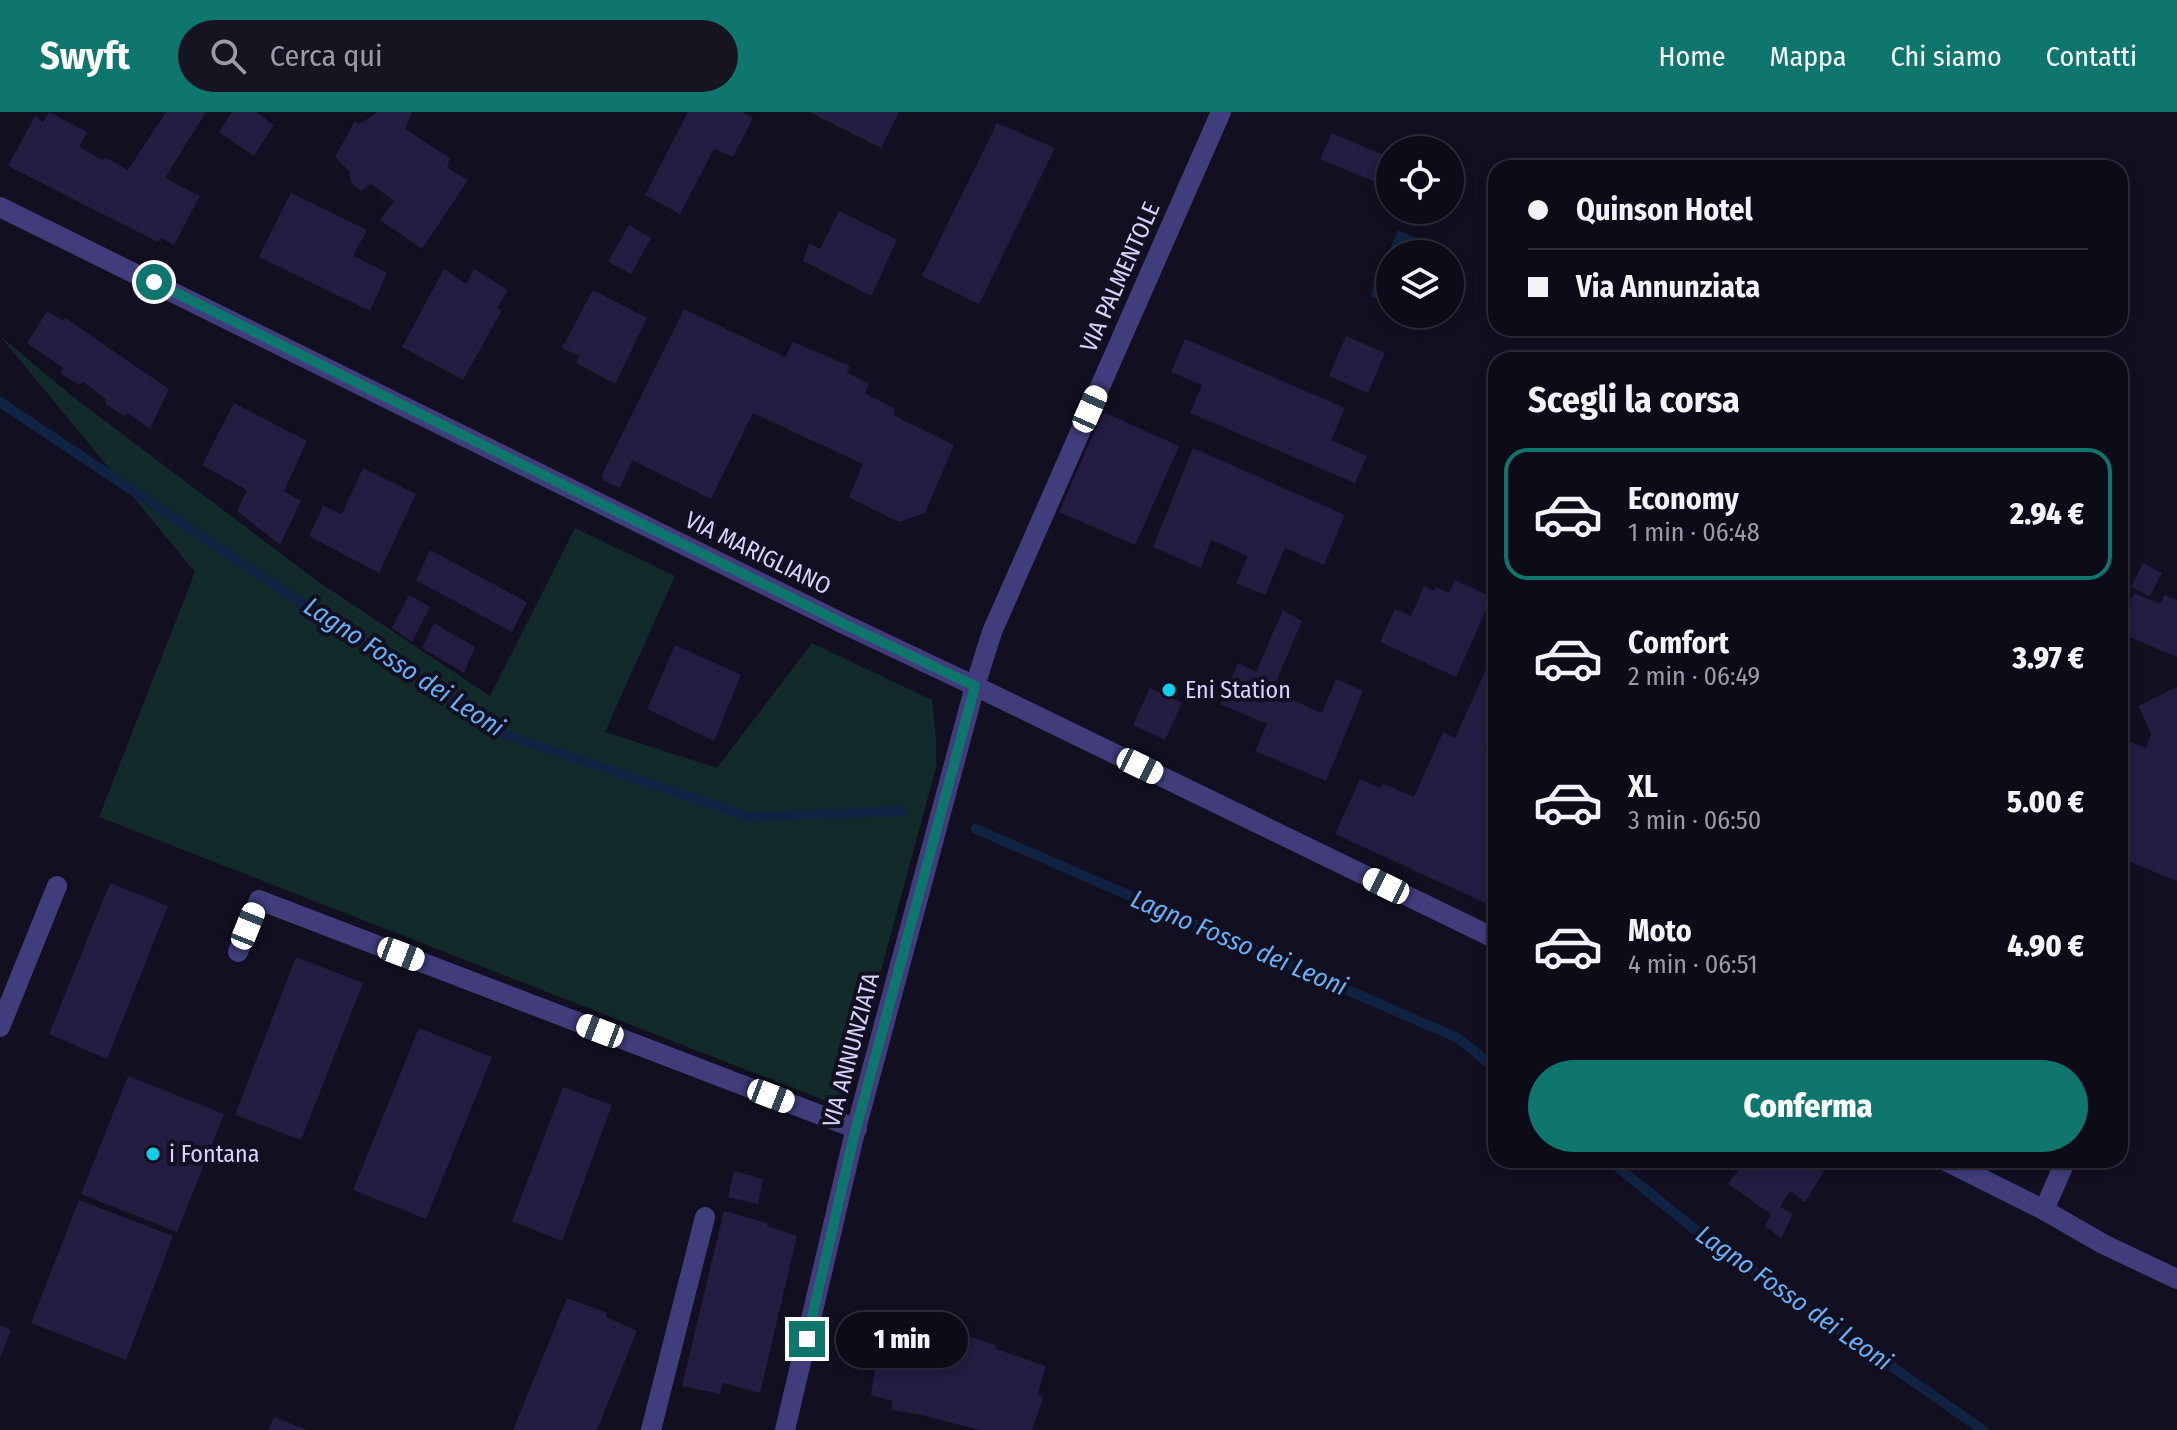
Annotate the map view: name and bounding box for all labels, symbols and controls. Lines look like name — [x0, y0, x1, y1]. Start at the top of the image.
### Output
search box — [178, 20, 738, 92]
text: Swyft — [40, 33, 130, 79]
icon: search — [206, 34, 250, 78]
text: Cerca qui — [270, 38, 383, 74]
text: Home — [1659, 40, 1726, 73]
text: Mappa — [1770, 40, 1846, 73]
text: Chi siamo — [1890, 40, 2002, 73]
text: Contatti — [2046, 40, 2137, 73]
map controls — [1376, 136, 1464, 328]
button: locate — [1376, 136, 1464, 224]
text: Quinson Hotel — [1576, 192, 1753, 228]
street label: VIA PALMENTOLE — [1074, 198, 1166, 356]
button: layers — [1376, 240, 1464, 328]
route start — [136, 264, 172, 300]
text: Via Annunziata — [1576, 269, 1760, 305]
text: Scegli la corsa — [1528, 378, 1740, 422]
car — [1069, 382, 1111, 436]
icon: car — [1532, 478, 1604, 550]
text: Economy — [1628, 481, 1739, 517]
text: 2.94 € — [2010, 496, 2084, 532]
street label: VIA MARIGLIANO — [681, 506, 835, 600]
text: 1 min · 06:48 — [1628, 517, 1760, 548]
water label: Lagno Fosso dei Leoni — [298, 591, 510, 743]
icon: car — [1532, 622, 1604, 694]
text: Comfort — [1628, 625, 1729, 661]
text: 3.97 € — [2013, 640, 2084, 676]
text: 2 min · 06:49 — [1628, 661, 1760, 692]
place label: Eni Station — [1185, 676, 1291, 704]
marker: Eni Station — [1160, 681, 1178, 699]
car — [1113, 745, 1167, 787]
icon: car — [1532, 766, 1604, 838]
text: XL — [1628, 769, 1658, 805]
text: 5.00 € — [2007, 784, 2084, 820]
text: 3 min · 06:50 — [1628, 805, 1761, 836]
car — [1359, 865, 1413, 907]
water label: Lagno Fosso dei Leoni — [1126, 883, 1352, 1003]
car — [228, 899, 268, 953]
icon: car — [1532, 910, 1604, 982]
text: Moto — [1628, 913, 1692, 949]
text: 4.90 € — [2007, 928, 2084, 964]
car — [374, 934, 428, 974]
text: 4 min · 06:51 — [1628, 949, 1758, 980]
street label: VIA ANNUNZIATA — [817, 969, 885, 1130]
car — [573, 1011, 627, 1051]
button: Conferma — [1528, 1060, 2088, 1152]
car — [744, 1076, 798, 1116]
place label: i Fontana — [169, 1140, 259, 1168]
marker: i Fontana — [144, 1145, 162, 1163]
water label: Lagno Fosso dei Leoni — [1690, 1219, 1898, 1377]
callout: 1 min — [835, 1311, 967, 1367]
route end — [789, 1321, 825, 1357]
text: 1 min — [874, 1324, 930, 1355]

